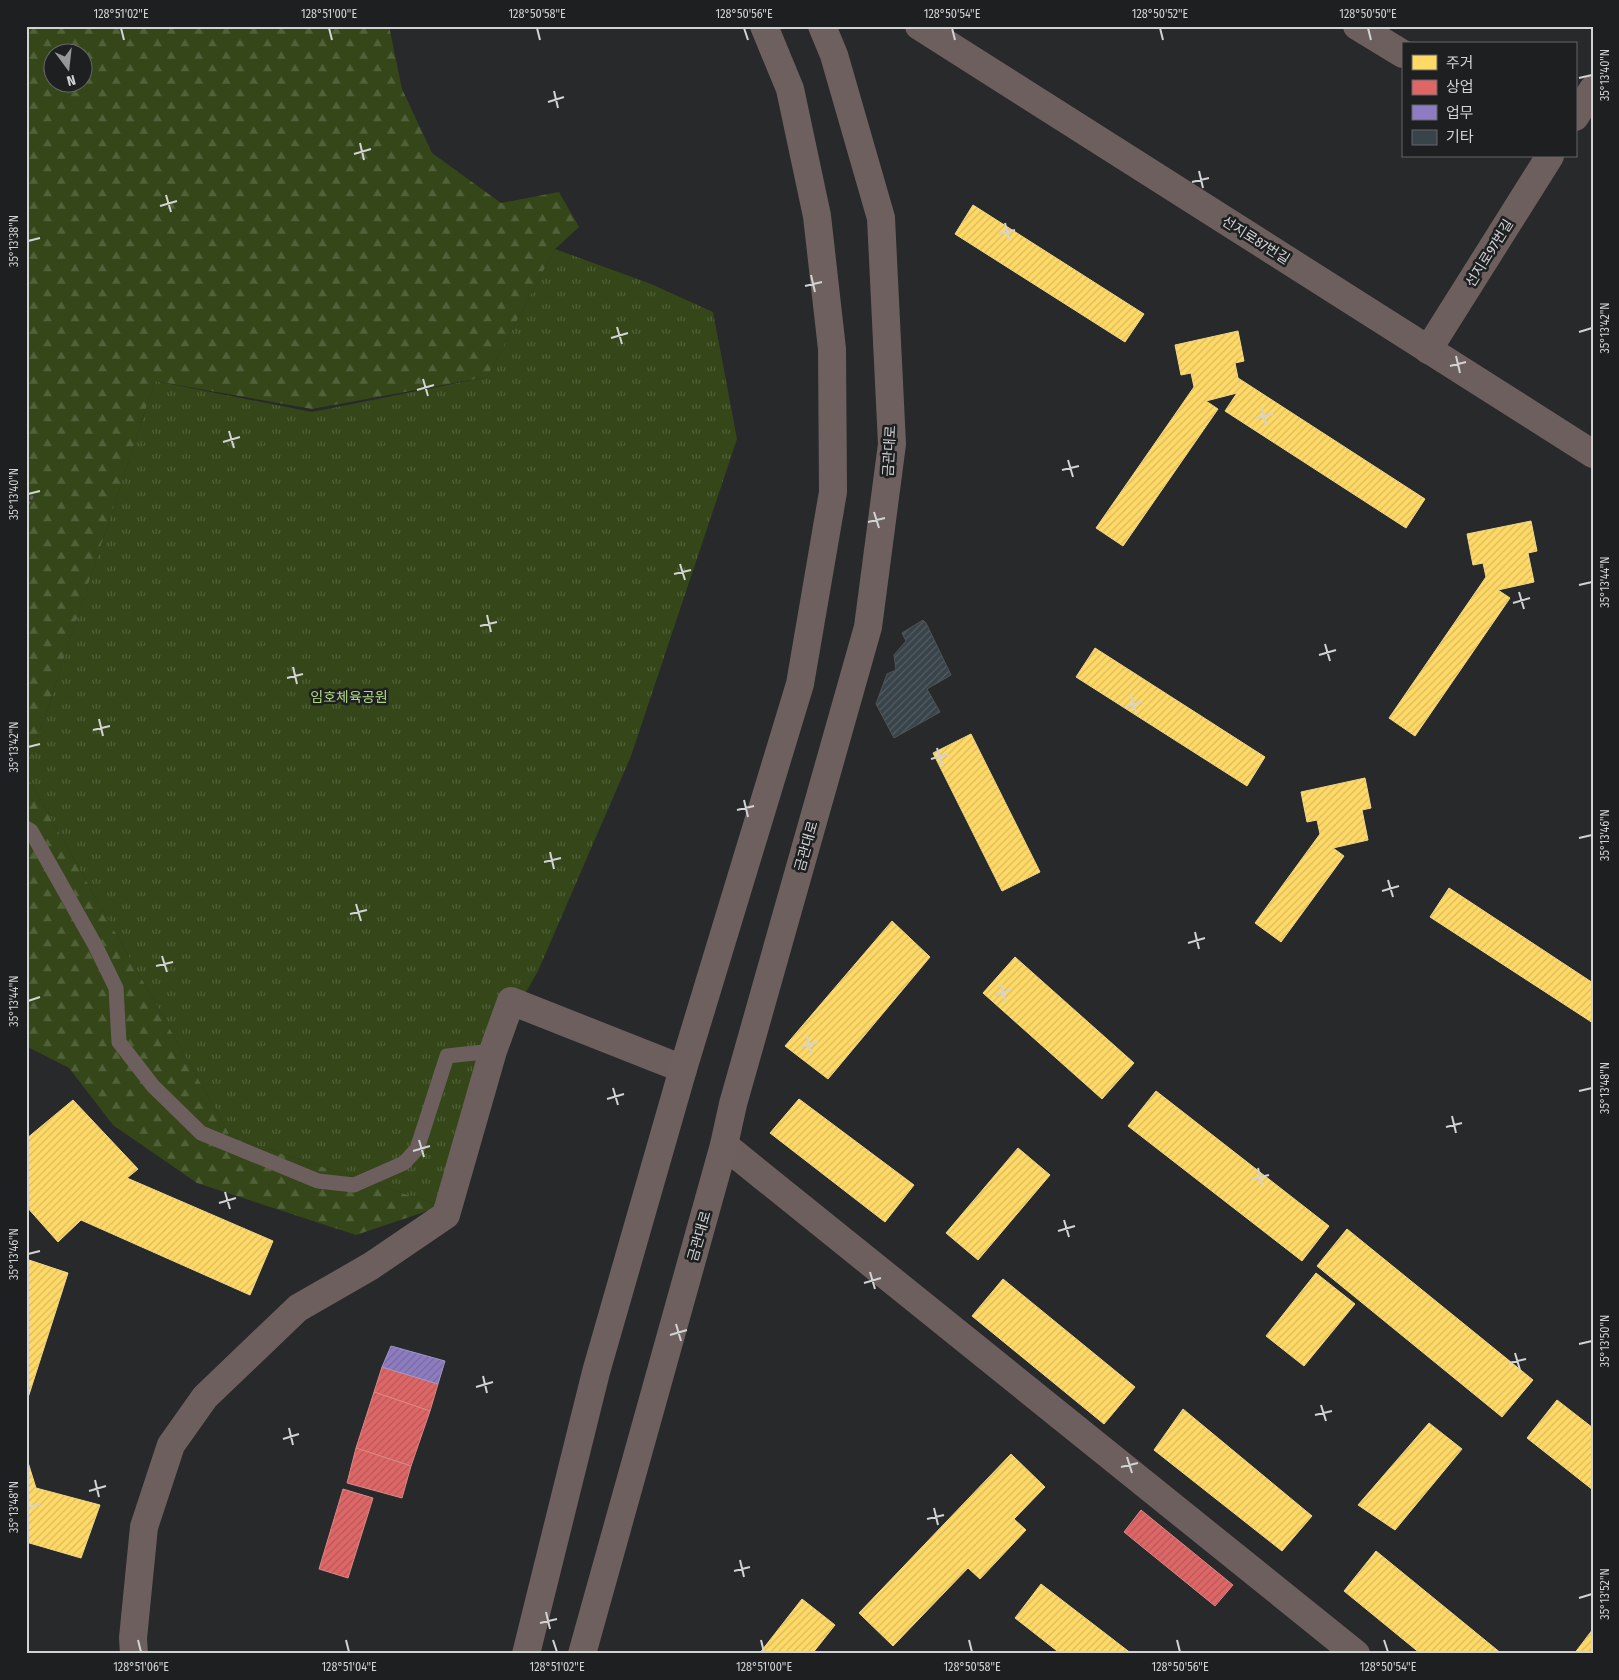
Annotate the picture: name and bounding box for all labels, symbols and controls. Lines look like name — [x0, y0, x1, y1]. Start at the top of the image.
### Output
text: 128°51'02"E — [93, 7, 149, 21]
text: 128°51'00"E — [301, 7, 357, 21]
text: 128°50'58"E — [508, 7, 566, 21]
text: 128°50'56"E — [715, 7, 773, 21]
text: 128°50'54"E — [924, 7, 981, 21]
text: 128°50'52"E — [1132, 7, 1189, 21]
text: 128°50'50"E — [1339, 7, 1397, 21]
north arrow — [42, 42, 92, 92]
legend — [1402, 42, 1576, 158]
text: 35°13'40"N — [1598, 49, 1612, 101]
text: 주거 — [1446, 54, 1474, 72]
text: N — [65, 71, 77, 89]
text: 상업 — [1446, 78, 1474, 96]
text: 업무 — [1446, 104, 1474, 122]
text: 기타 — [1446, 128, 1474, 146]
street label: 선지로87번길 — [1219, 213, 1293, 268]
text: 35°13'38"N — [7, 215, 21, 267]
street label: 선지로97번길 — [1462, 216, 1517, 290]
text: 35°13'42"N — [1598, 302, 1612, 354]
street label: 금관대로 — [880, 425, 899, 477]
text: 35°13'40"N — [7, 468, 21, 520]
text: 35°13'44"N — [1598, 556, 1612, 608]
park label: 임호체육공원 — [310, 689, 388, 706]
text: 35°13'42"N — [7, 721, 21, 773]
text: 35°13'46"N — [1598, 809, 1612, 861]
street label: 금관대로 — [791, 819, 822, 873]
text: 35°13'44"N — [7, 975, 21, 1027]
text: 35°13'48"N — [1598, 1062, 1612, 1114]
street label: 금관대로 — [684, 1209, 715, 1263]
text: 35°13'46"N — [7, 1228, 21, 1280]
text: 35°13'50"N — [1598, 1315, 1612, 1367]
text: 35°13'48"N — [7, 1481, 21, 1533]
text: 35°13'52"N — [1598, 1568, 1612, 1620]
text: 128°51'06"E — [113, 1660, 169, 1674]
text: 128°51'04"E — [321, 1660, 377, 1674]
text: 128°51'02"E — [529, 1660, 585, 1674]
text: 128°51'00"E — [736, 1660, 792, 1674]
text: 128°50'58"E — [943, 1660, 1001, 1674]
text: 128°50'56"E — [1151, 1660, 1209, 1674]
text: 128°50'54"E — [1360, 1660, 1417, 1674]

